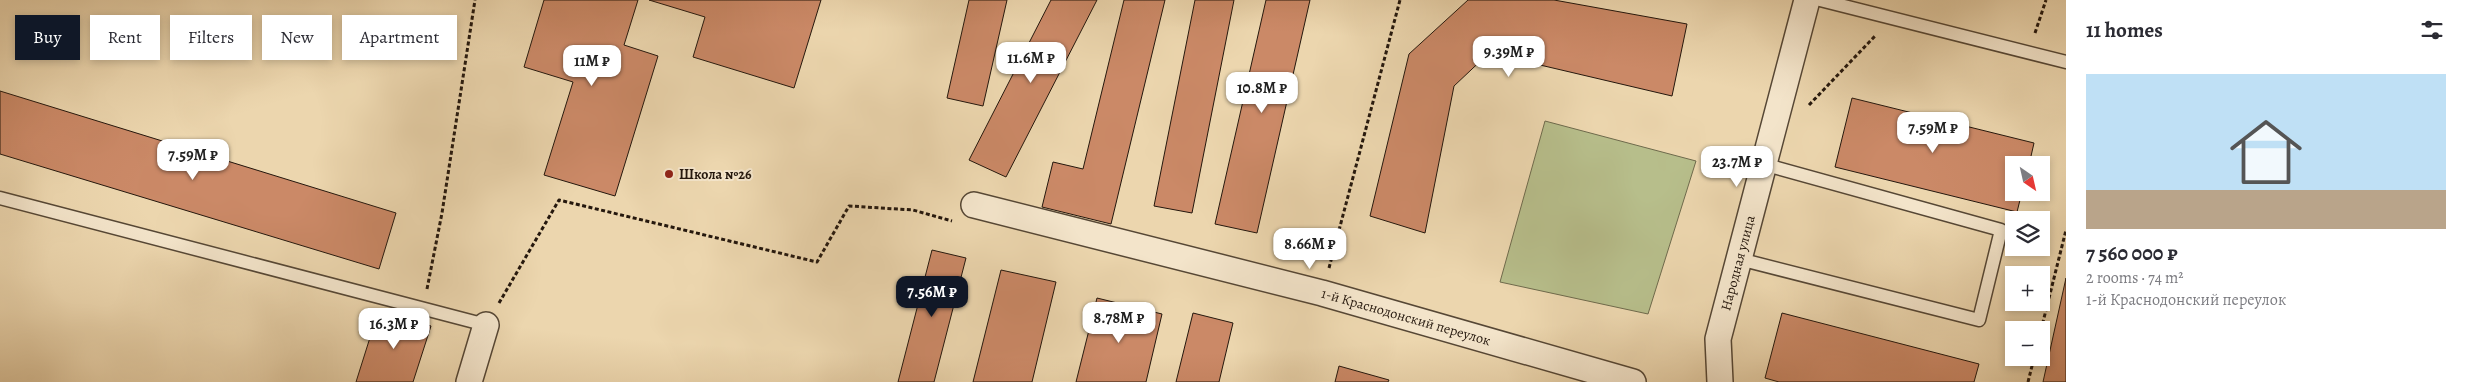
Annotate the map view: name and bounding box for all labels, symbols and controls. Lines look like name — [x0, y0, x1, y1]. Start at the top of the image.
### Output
chip: Buy — [15, 15, 80, 60]
chip: Rent — [90, 15, 160, 60]
chip: Filters — [170, 15, 252, 60]
chip: New — [262, 15, 332, 60]
chip: Apartment — [342, 15, 457, 60]
text: 11 homes — [2086, 16, 2163, 44]
icon: filters — [2418, 16, 2446, 44]
pin: 9.39M ₽ — [1463, 36, 1555, 78]
text: 9.39M ₽ — [1484, 41, 1534, 63]
pin: 11.6M ₽ — [985, 42, 1077, 84]
pin: 11M ₽ — [557, 44, 627, 87]
text: 11.6M ₽ — [1007, 47, 1055, 69]
text: 11M ₽ — [574, 50, 610, 72]
pin: 10.8M ₽ — [1216, 72, 1308, 114]
text: 10.8M ₽ — [1237, 77, 1287, 99]
icon: home — [2221, 107, 2311, 197]
pin: 7.59M ₽ — [1887, 112, 1979, 154]
text: 7.59M ₽ — [1908, 117, 1958, 139]
pin: 7.59M ₽ — [147, 138, 239, 181]
text: 7.59M ₽ — [168, 144, 218, 166]
pin: 23.7M ₽ — [1691, 146, 1783, 188]
text: 23.7M ₽ — [1712, 151, 1762, 173]
north arrow — [2005, 156, 2050, 201]
map controls — [2005, 156, 2050, 366]
place label: Школа №26 — [679, 165, 752, 184]
marker: Школа №26 — [663, 168, 675, 180]
button: layers — [2005, 211, 2050, 256]
street label: Народная улица — [1716, 213, 1760, 313]
pin: 8.66M ₽ — [1264, 228, 1356, 270]
text: 8.66M ₽ — [1284, 233, 1336, 255]
text: 7 560 000 ₽ — [2086, 239, 2178, 267]
button: + — [2005, 266, 2050, 311]
text: 2 rooms · 74 m² — [2086, 267, 2184, 289]
pin: 7.56M ₽ — [886, 276, 978, 318]
text: 7.56M ₽ — [907, 281, 957, 303]
street label: 1-й Краснодонский переулок — [1319, 284, 1493, 350]
text: 1-й Краснодонский переулок — [2086, 289, 2286, 311]
pin: 8.78M ₽ — [1073, 302, 1165, 344]
text: 8.78M ₽ — [1094, 307, 1144, 329]
pin: 16.3M ₽ — [348, 308, 440, 350]
text: 16.3M ₽ — [370, 313, 418, 335]
button: − — [2005, 321, 2050, 366]

